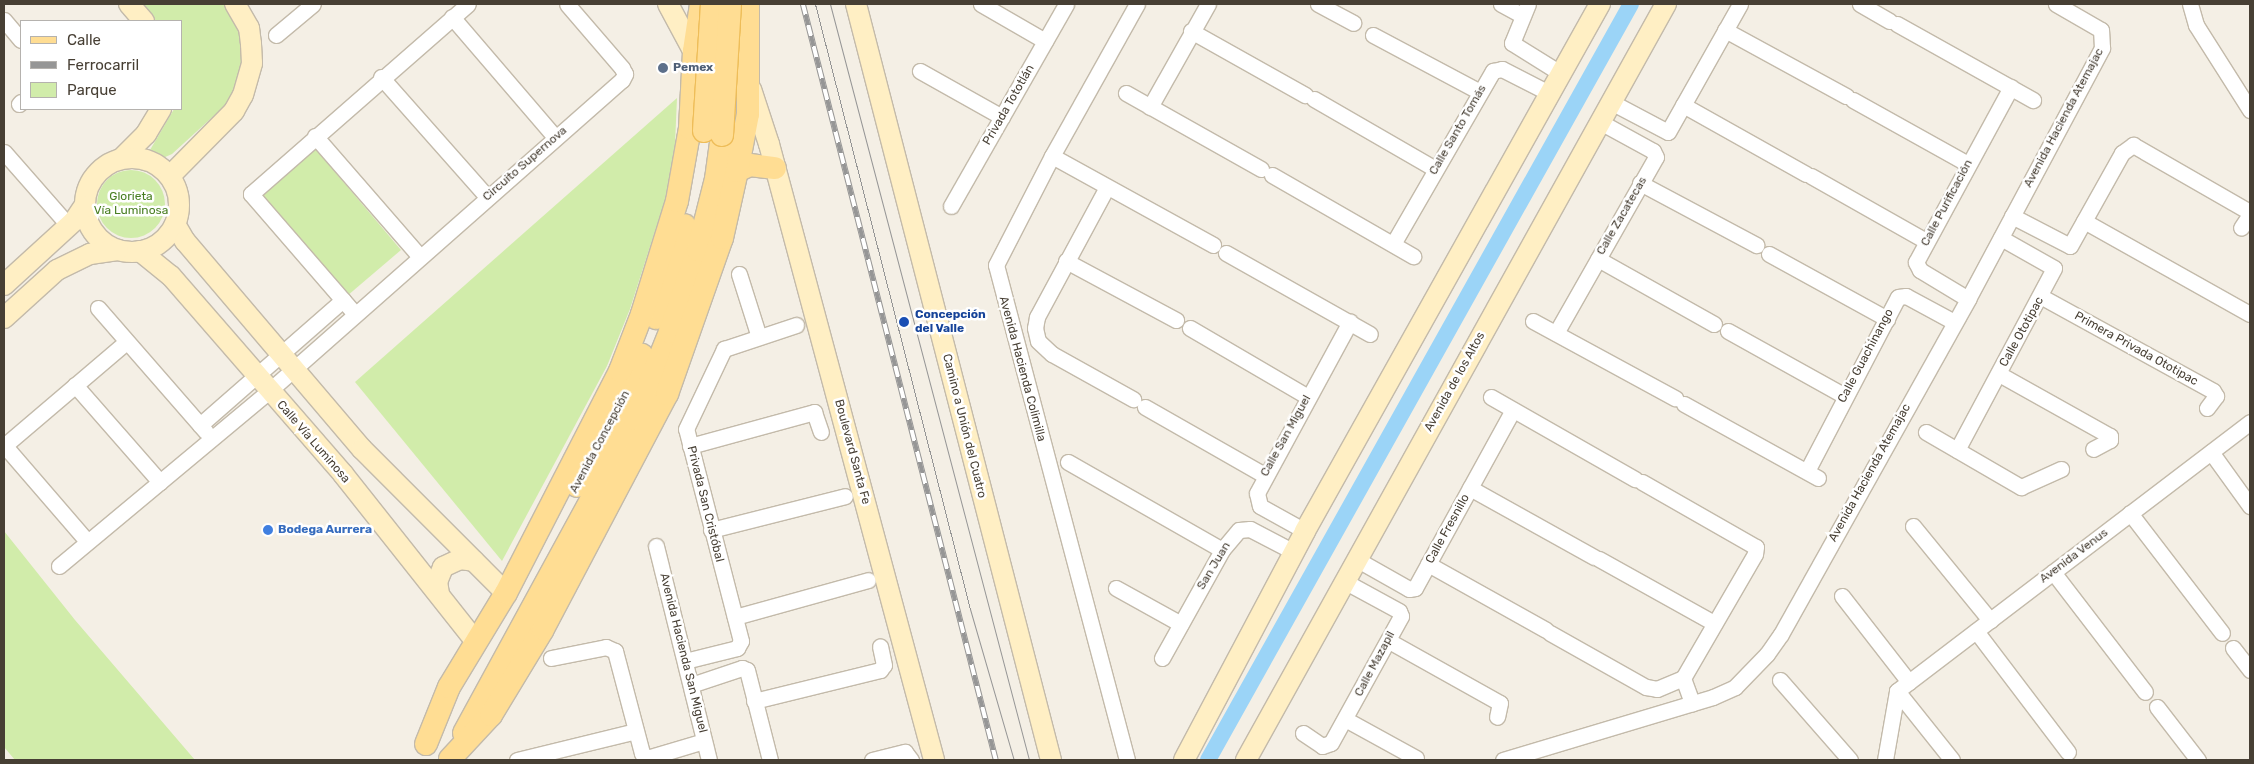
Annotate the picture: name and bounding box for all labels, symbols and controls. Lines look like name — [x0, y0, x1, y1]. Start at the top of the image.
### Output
legend — [20, 20, 182, 110]
text: Calle — [67, 31, 101, 49]
street label: Avenida Hacienda Atemajac — [2021, 46, 2107, 190]
text: Ferrocarril — [67, 56, 139, 74]
place label: Pemex — [673, 61, 713, 75]
marker: Pemex — [657, 62, 669, 74]
street label: Privada Tototlán — [980, 62, 1038, 148]
text: Parque — [67, 81, 117, 99]
street label: Calle Santo Tomás — [1426, 82, 1490, 178]
street label: Circuito Supernova — [480, 124, 570, 204]
street label: Calle Purificación — [1918, 157, 1976, 249]
street label: Calle Zacatecas — [1594, 174, 1650, 258]
park label: Glorieta Vía Luminosa — [94, 190, 168, 218]
street label: Avenida Hacienda Colimilla — [996, 295, 1048, 443]
street label: Calle Ototipac — [1997, 295, 2047, 369]
street label: Calle Guachinango — [1835, 307, 1897, 405]
place label: Concepción del Valle — [915, 308, 986, 336]
street label: Primera Privada Ototipac — [2072, 309, 2200, 389]
marker: Concepción del Valle — [897, 315, 911, 329]
street label: Avenida de los Altos — [1422, 330, 1488, 434]
street label: Camino a Unión del Cuatro — [939, 352, 989, 500]
street label: Avenida Concepción — [567, 388, 633, 496]
street label: Calle San Miguel — [1258, 393, 1314, 479]
street label: Calle Vía Luminosa — [273, 398, 353, 486]
street label: Boulevard Santa Fe — [831, 398, 873, 506]
street label: Avenida Hacienda Atemajac — [1826, 401, 1914, 545]
street label: Privada San Cristóbal — [684, 445, 726, 563]
street label: Calle Fresnillo — [1423, 492, 1473, 566]
place label: Bodega Aurrera — [278, 523, 372, 537]
marker: Bodega Aurrera — [262, 524, 274, 536]
street label: Avenida Venus — [2037, 525, 2111, 587]
street label: San Juan — [1194, 540, 1234, 592]
street label: Avenida Hacienda San Miguel — [656, 572, 710, 734]
street label: Calle Mazapil — [1352, 629, 1398, 699]

